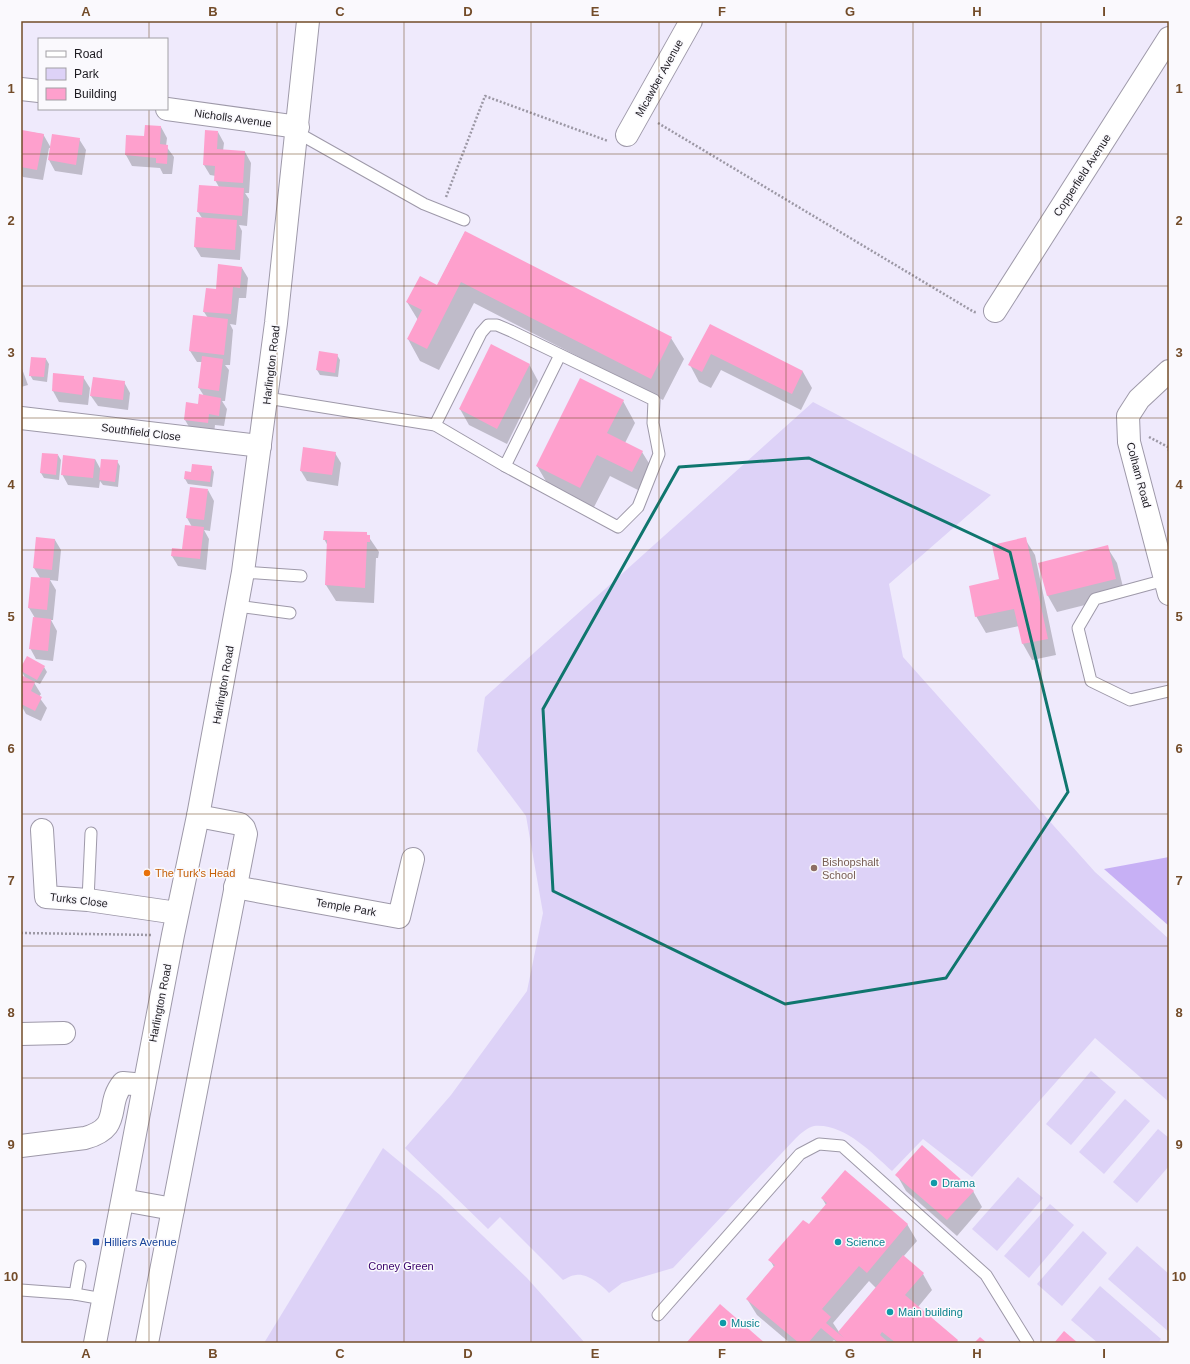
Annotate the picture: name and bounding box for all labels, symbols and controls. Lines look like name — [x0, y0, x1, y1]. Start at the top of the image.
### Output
text: A — [81, 4, 91, 19]
text: B — [208, 4, 218, 19]
text: C — [335, 4, 345, 19]
text: D — [463, 4, 473, 19]
text: E — [591, 4, 600, 19]
text: F — [718, 4, 726, 19]
text: G — [845, 4, 855, 19]
text: H — [972, 4, 982, 19]
text: I — [1102, 4, 1106, 19]
street label: Micawber Avenue — [633, 37, 685, 119]
legend — [38, 38, 168, 110]
text: Road — [74, 47, 103, 61]
text: Park — [74, 67, 100, 81]
text: 1 — [7, 81, 15, 96]
text: 1 — [1175, 81, 1183, 96]
text: Building — [74, 87, 117, 101]
street label: Nicholls Avenue — [194, 107, 272, 129]
street label: Copperfield Avenue — [1051, 132, 1113, 218]
text: 2 — [7, 213, 15, 228]
text: 2 — [1175, 213, 1183, 228]
street label: Harlington Road — [260, 325, 282, 405]
text: 3 — [7, 345, 15, 360]
text: 3 — [1175, 345, 1183, 360]
street label: Southfield Close — [101, 421, 181, 443]
street label: Colham Road — [1124, 441, 1154, 509]
text: 4 — [7, 477, 15, 492]
text: 4 — [1175, 477, 1183, 492]
text: 5 — [7, 609, 15, 624]
text: 5 — [1175, 609, 1183, 624]
street label: Harlington Road — [210, 645, 236, 725]
text: 6 — [7, 741, 15, 756]
text: 6 — [1175, 741, 1183, 756]
place label: Bishopshalt School — [822, 856, 879, 881]
marker: Bishopshalt School — [809, 863, 819, 873]
place label: The Turk's Head — [155, 867, 235, 879]
marker: The Turk's Head — [142, 868, 152, 878]
text: 7 — [7, 873, 15, 888]
text: 7 — [1175, 873, 1183, 888]
street label: Turks Close — [49, 890, 109, 910]
street label: Temple Park — [315, 896, 378, 918]
street label: Harlington Road — [147, 963, 173, 1043]
text: 8 — [7, 1005, 15, 1020]
text: 8 — [1175, 1005, 1183, 1020]
text: 9 — [7, 1137, 15, 1152]
text: 9 — [1175, 1137, 1183, 1152]
place label: Drama — [942, 1177, 976, 1189]
marker: Drama — [929, 1178, 939, 1188]
place label: Hilliers Avenue — [104, 1236, 177, 1248]
place label: Science — [846, 1236, 885, 1248]
marker: Hilliers Avenue — [91, 1237, 101, 1247]
marker: Science — [833, 1237, 843, 1247]
park label: Coney Green — [368, 1260, 434, 1272]
text: 10 — [4, 1269, 18, 1284]
text: 10 — [1172, 1269, 1186, 1284]
place label: Main building — [898, 1306, 963, 1318]
marker: Main building — [885, 1307, 895, 1317]
place label: Music — [731, 1317, 760, 1329]
marker: Music — [718, 1318, 728, 1328]
text: A — [81, 1346, 91, 1361]
text: B — [208, 1346, 218, 1361]
text: C — [335, 1346, 345, 1361]
text: D — [463, 1346, 473, 1361]
text: E — [591, 1346, 600, 1361]
text: F — [718, 1346, 726, 1361]
text: G — [845, 1346, 855, 1361]
text: H — [972, 1346, 982, 1361]
text: I — [1102, 1346, 1106, 1361]

